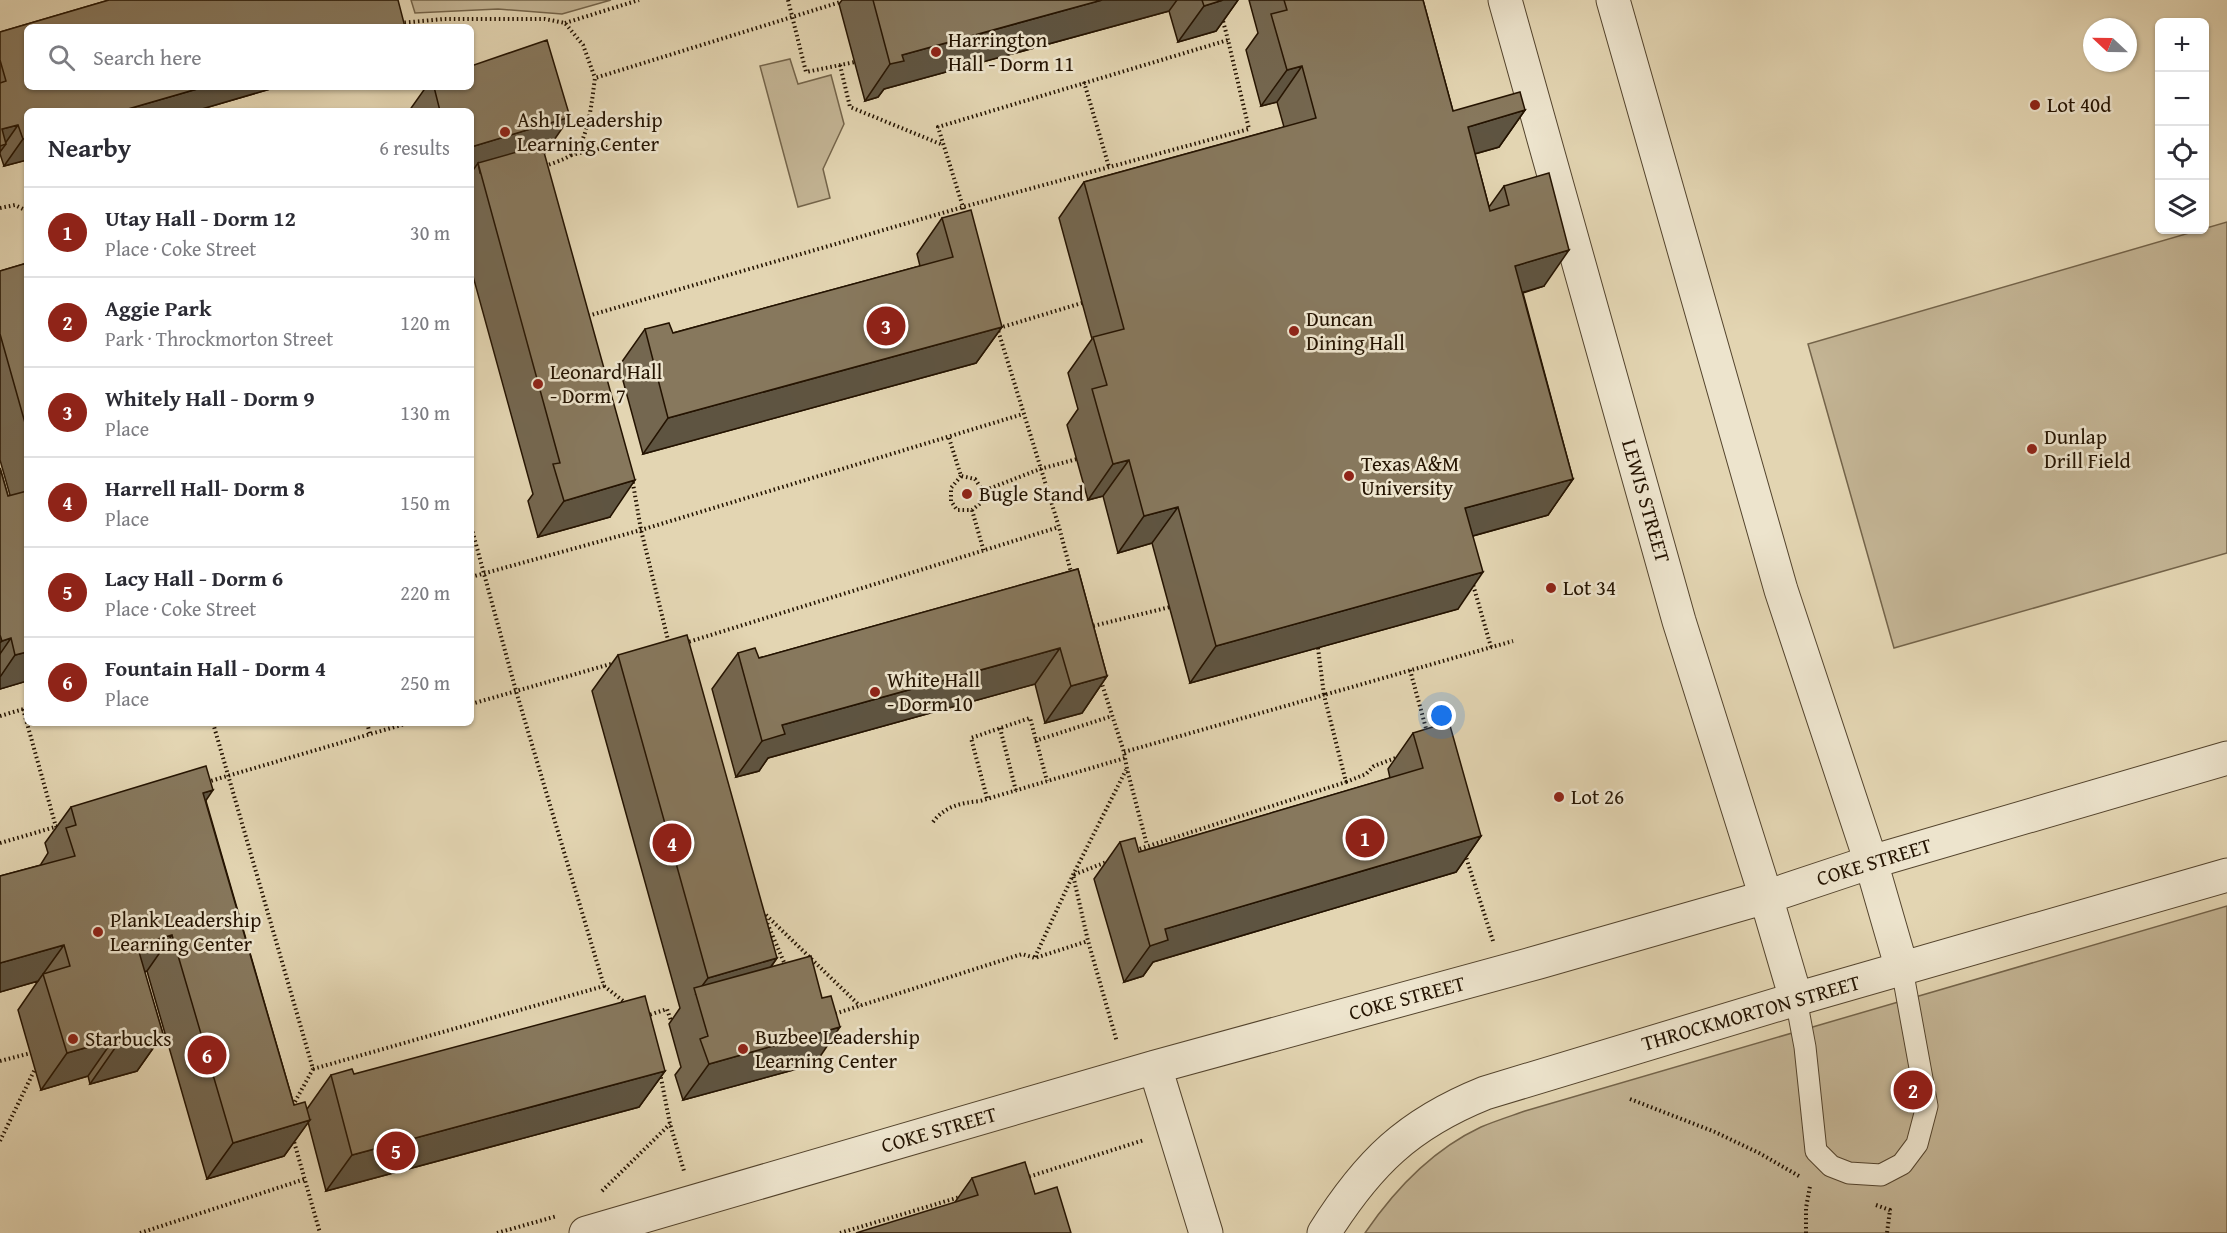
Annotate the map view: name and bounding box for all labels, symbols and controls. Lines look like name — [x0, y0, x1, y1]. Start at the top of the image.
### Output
north arrow — [2083, 18, 2137, 72]
map controls — [2155, 18, 2209, 234]
button: + — [2155, 18, 2209, 72]
search box — [24, 24, 474, 90]
place label: Harrington Hall - Dorm 11 — [948, 24, 1074, 79]
icon: search — [45, 41, 78, 74]
text: Search here — [93, 41, 202, 73]
marker: Harrington Hall - Dorm 11 — [929, 45, 943, 59]
button: − — [2155, 72, 2209, 126]
place label: Lot 40d — [2047, 89, 2112, 120]
marker: Lot 40d — [2028, 98, 2042, 112]
place label: Ash I Leadership Learning Center — [517, 104, 663, 159]
marker: Ash I Leadership Learning Center — [498, 125, 512, 139]
button: locate — [2155, 126, 2209, 180]
text: Nearby — [48, 128, 131, 167]
text: 6 results — [379, 133, 450, 162]
button: layers — [2155, 180, 2209, 234]
text: Utay Hall - Dorm 12 — [105, 202, 296, 234]
text: 1 — [62, 218, 73, 247]
text: 30 m — [410, 218, 450, 247]
text: Place · Coke Street — [105, 234, 256, 263]
text: Aggie Park — [105, 292, 211, 324]
place label: Duncan Dining Hall — [1306, 303, 1405, 358]
pin: 3 — [866, 304, 906, 348]
text: 2 — [62, 308, 73, 337]
text: 120 m — [400, 308, 450, 337]
text: Park · Throckmorton Street — [105, 324, 333, 353]
marker: Duncan Dining Hall — [1287, 324, 1301, 338]
place label: Leonard Hall - Dorm 7 — [550, 356, 663, 411]
marker: Leonard Hall - Dorm 7 — [531, 377, 545, 391]
text: Whitely Hall - Dorm 9 — [105, 382, 315, 414]
text: 3 — [62, 398, 73, 427]
text: 130 m — [400, 398, 450, 427]
text: Place — [105, 414, 149, 443]
place label: Dunlap Drill Field — [2044, 421, 2132, 476]
street label: LEWIS STREET — [1614, 435, 1679, 566]
marker: Dunlap Drill Field — [2025, 442, 2039, 456]
place label: Texas A&M University — [1361, 448, 1459, 503]
marker: Texas A&M University — [1342, 469, 1356, 483]
text: Harrell Hall- Dorm 8 — [105, 472, 305, 504]
place label: Bugle Stand — [979, 478, 1084, 509]
marker: Bugle Stand — [960, 487, 974, 501]
text: 4 — [62, 488, 73, 517]
text: 150 m — [400, 488, 450, 517]
text: Place — [105, 504, 149, 533]
text: Lacy Hall - Dorm 6 — [105, 562, 283, 594]
place label: Lot 34 — [1563, 572, 1616, 603]
text: 5 — [62, 578, 73, 607]
text: 220 m — [400, 578, 450, 607]
marker: Lot 34 — [1544, 581, 1558, 595]
text: Place · Coke Street — [105, 594, 256, 623]
text: Fountain Hall - Dorm 4 — [105, 652, 326, 684]
place label: White Hall - Dorm 10 — [887, 664, 980, 719]
text: 6 — [62, 668, 73, 697]
text: 250 m — [400, 668, 450, 697]
text: Place — [105, 684, 149, 713]
marker: White Hall - Dorm 10 — [868, 685, 882, 699]
your location — [1427, 701, 1456, 730]
place label: Lot 26 — [1571, 781, 1624, 812]
marker: Lot 26 — [1552, 790, 1566, 804]
pin: 1 — [1346, 816, 1384, 860]
pin: 4 — [652, 820, 692, 866]
street label: COKE STREET — [1812, 829, 1935, 894]
place label: Plank Leadership Learning Center — [110, 904, 261, 959]
marker: Plank Leadership Learning Center — [91, 925, 105, 939]
street label: THROCKMORTON STREET — [1638, 966, 1864, 1059]
street label: COKE STREET — [1345, 967, 1469, 1028]
place label: Buzbee Leadership Learning Center — [755, 1021, 920, 1076]
place label: Starbucks — [85, 1023, 171, 1054]
marker: Starbucks — [66, 1032, 80, 1046]
pin: 6 — [188, 1032, 226, 1078]
marker: Buzbee Leadership Learning Center — [736, 1042, 750, 1056]
pin: 2 — [1894, 1068, 1932, 1112]
street label: COKE STREET — [877, 1098, 1001, 1161]
pin: 5 — [376, 1128, 416, 1174]

